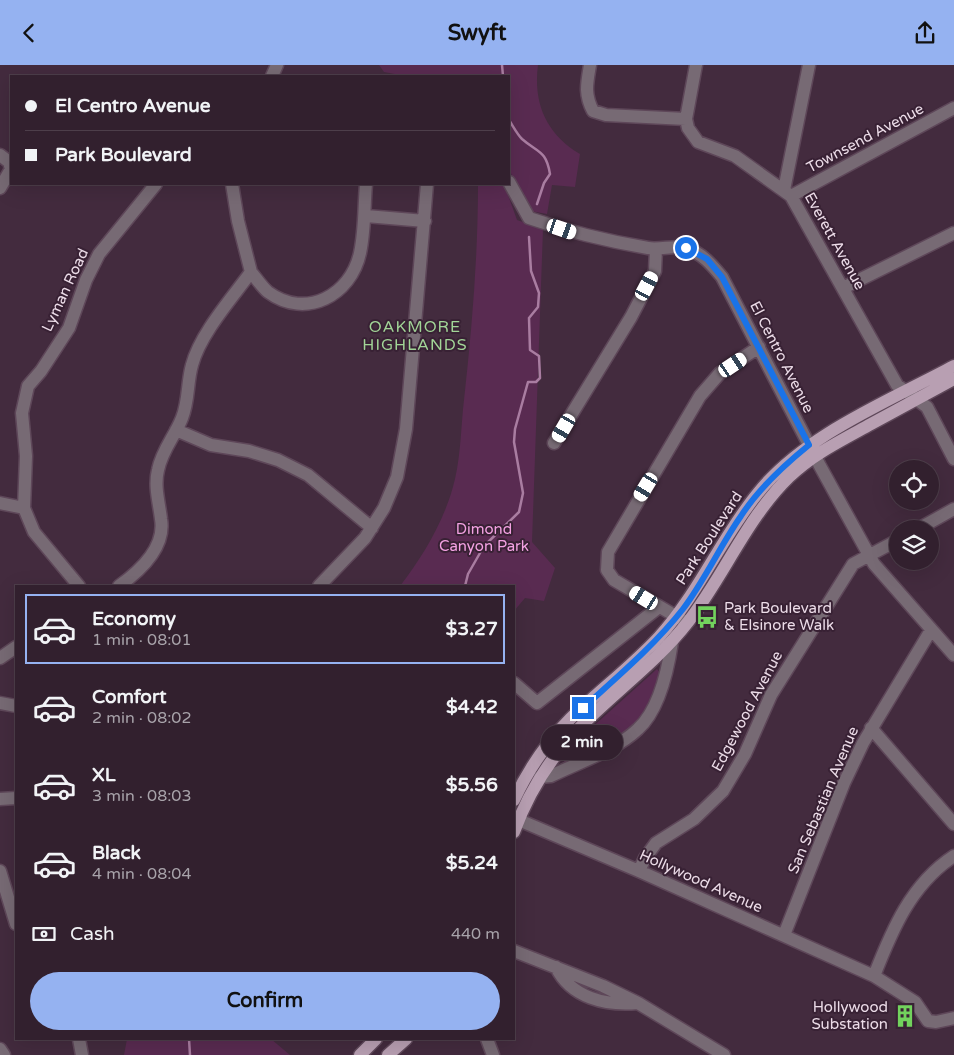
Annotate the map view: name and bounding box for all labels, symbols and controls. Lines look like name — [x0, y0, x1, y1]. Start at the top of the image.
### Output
icon: back — [15, 19, 43, 47]
icon: share — [911, 19, 939, 47]
text: Swyft — [448, 20, 506, 46]
text: El Centro Avenue — [55, 95, 211, 117]
street label: Townsend Avenue — [803, 100, 927, 176]
text: Park Boulevard — [55, 144, 192, 166]
street label: Everett Avenue — [801, 189, 869, 293]
car — [545, 217, 578, 241]
route start — [675, 237, 697, 259]
street label: Lyman Road — [38, 246, 92, 334]
car — [633, 269, 660, 303]
street label: El Centro Avenue — [746, 298, 818, 416]
district label: OAKMORE HIGHLANDS — [362, 317, 468, 355]
car — [716, 350, 749, 380]
car — [550, 411, 577, 445]
map controls — [889, 460, 939, 570]
button: locate — [889, 460, 939, 510]
car — [631, 470, 660, 504]
street label: Park Boulevard — [672, 488, 746, 588]
park label: Dimond Canyon Park — [439, 520, 529, 555]
button: layers — [889, 520, 939, 570]
car — [627, 584, 660, 612]
place label: Park Boulevard & Elsinore Walk — [724, 599, 834, 634]
bus stop icon: Park Boulevard & Elsinore Walk — [694, 604, 720, 630]
icon: car — [32, 607, 77, 652]
text: Economy — [92, 608, 176, 630]
text: $3.27 — [446, 618, 498, 640]
text: 1 min · 08:01 — [92, 630, 191, 650]
street label: Edgewood Avenue — [708, 648, 786, 774]
icon: car — [32, 685, 77, 730]
text: Comfort — [92, 686, 166, 708]
text: $4.42 — [446, 696, 498, 718]
route end — [572, 697, 594, 719]
text: 2 min · 08:02 — [92, 708, 191, 728]
street label: San Sebastian Avenue — [784, 724, 862, 876]
callout: 2 min — [542, 725, 624, 761]
text: 2 min — [561, 732, 603, 752]
icon: car — [32, 763, 77, 808]
text: XL — [92, 764, 116, 786]
text: $5.56 — [446, 774, 498, 796]
text: 3 min · 08:03 — [92, 786, 191, 806]
icon: car — [32, 841, 77, 886]
text: Black — [92, 842, 141, 864]
street label: Hollywood Avenue — [637, 846, 765, 916]
text: $5.24 — [446, 852, 498, 874]
text: 4 min · 08:04 — [92, 864, 191, 884]
icon: cash — [30, 920, 58, 948]
text: Cash — [70, 923, 115, 945]
text: 440 m — [451, 924, 500, 944]
button: Confirm — [30, 972, 500, 1030]
place label: Hollywood Substation — [811, 998, 888, 1033]
building icon: Hollywood Substation — [892, 1003, 918, 1029]

